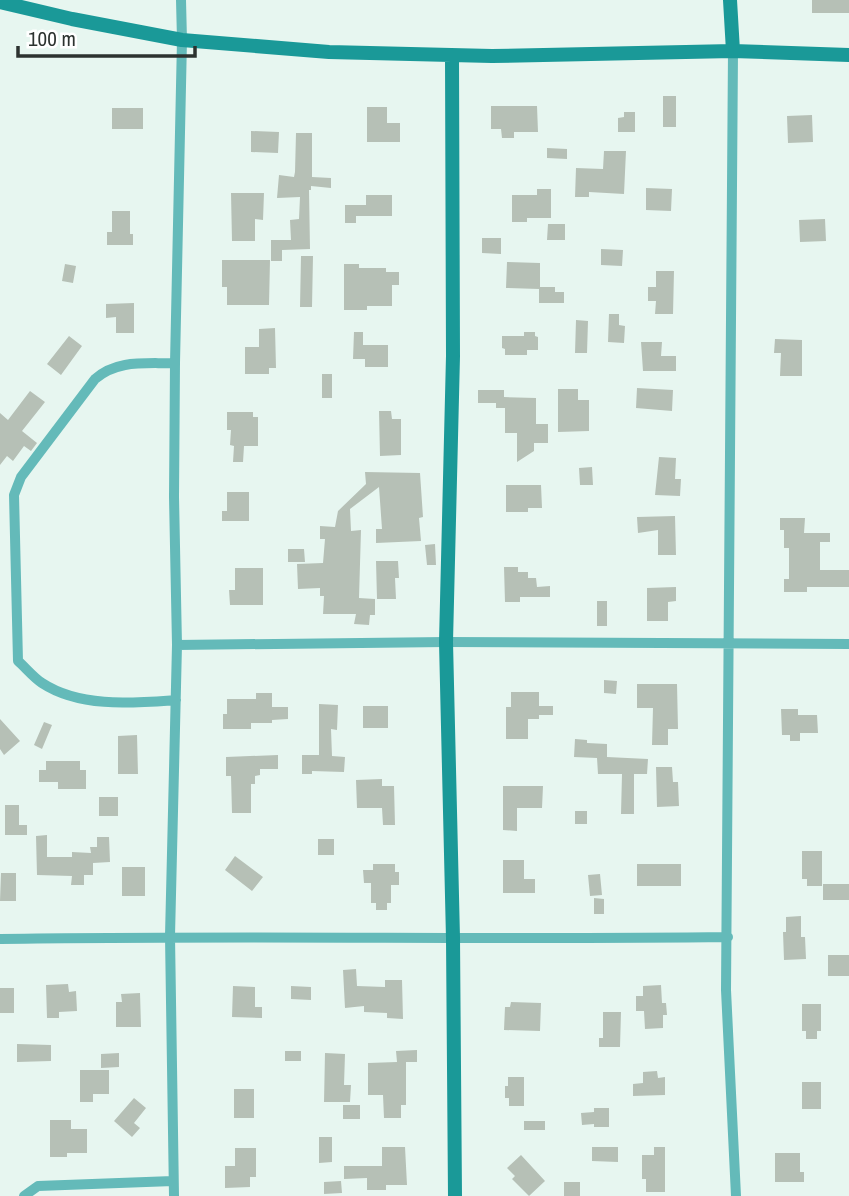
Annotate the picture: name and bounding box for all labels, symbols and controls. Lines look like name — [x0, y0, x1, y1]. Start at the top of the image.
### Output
scale bar — [18, 14, 194, 58]
text: 100 m — [28, 24, 76, 53]

